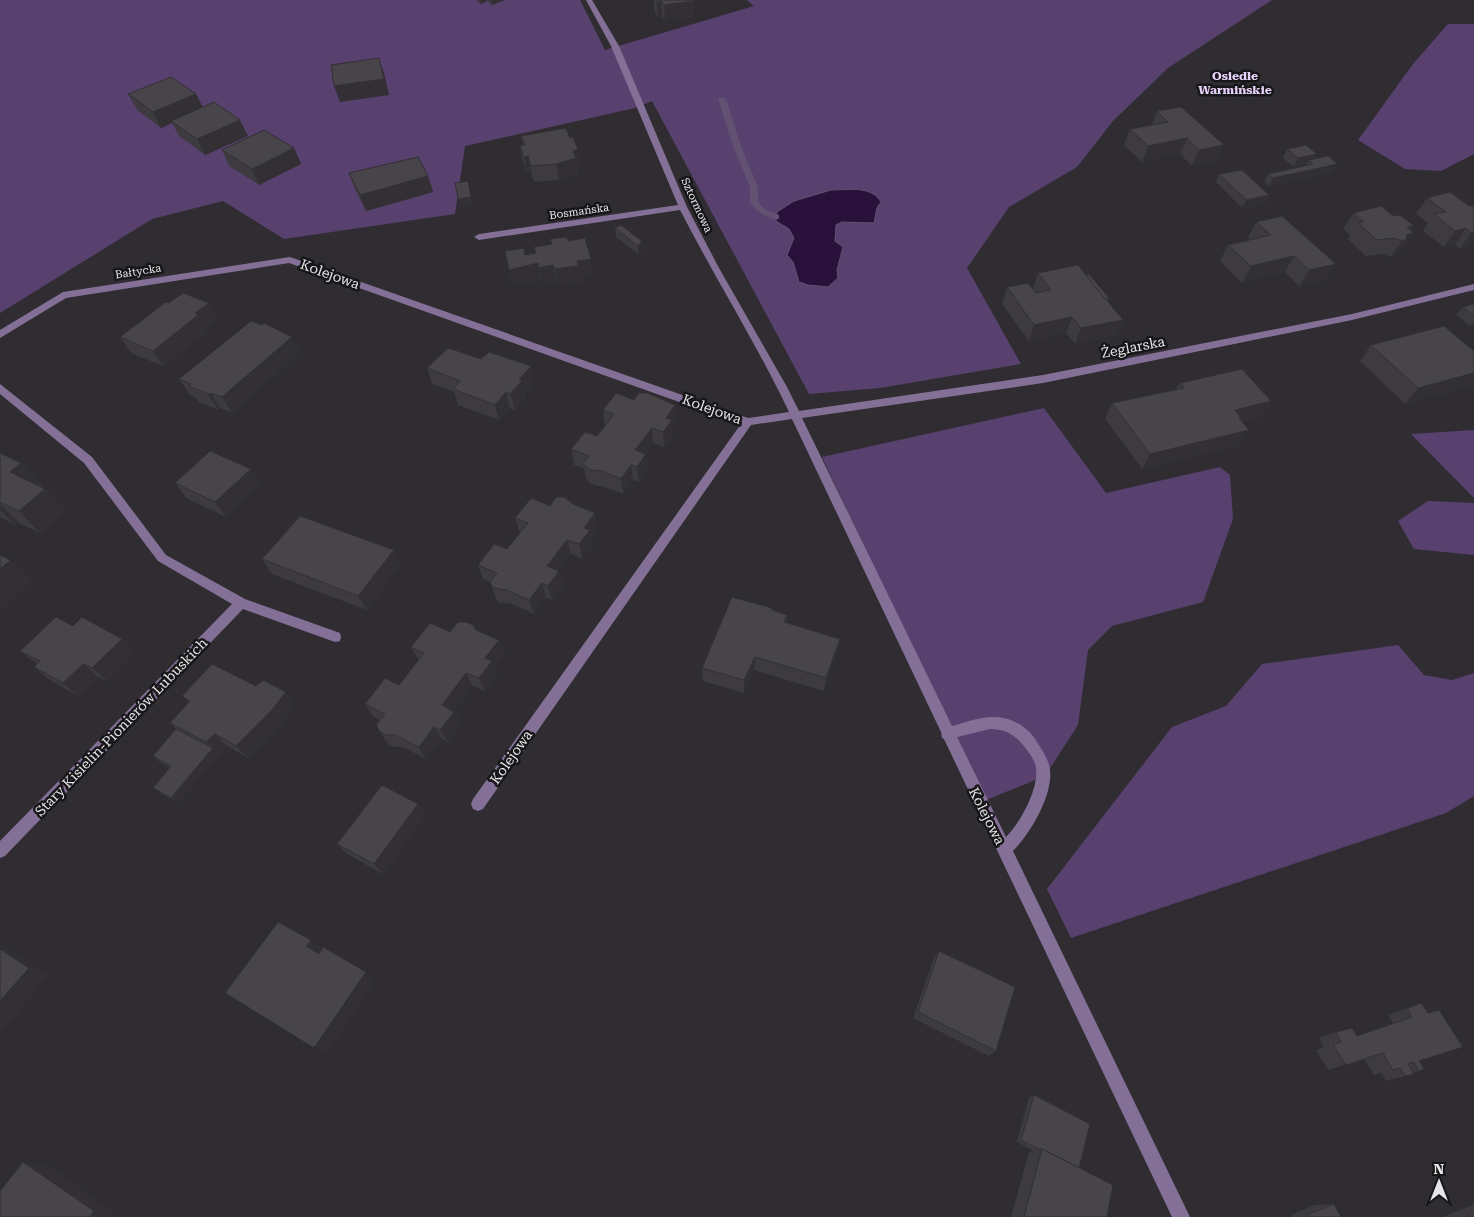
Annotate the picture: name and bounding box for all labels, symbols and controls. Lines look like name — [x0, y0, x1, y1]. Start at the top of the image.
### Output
district label: Osiedle Warmińskie — [1198, 69, 1272, 97]
street label: Sztormowa — [678, 176, 715, 235]
street label: Bosmańska — [548, 201, 610, 222]
street label: Kolejowa — [298, 256, 362, 292]
street label: Bałtycka — [114, 261, 162, 282]
street label: Żeglarska — [1100, 333, 1167, 361]
street label: Kolejowa — [680, 391, 744, 427]
street label: Stary Kisielin-Pionierów Lubuskich — [32, 635, 210, 819]
street label: Kolejowa — [487, 727, 536, 787]
street label: Kolejowa — [966, 785, 1008, 848]
north arrow — [1414, 1157, 1464, 1207]
text: N — [1434, 1161, 1445, 1177]

